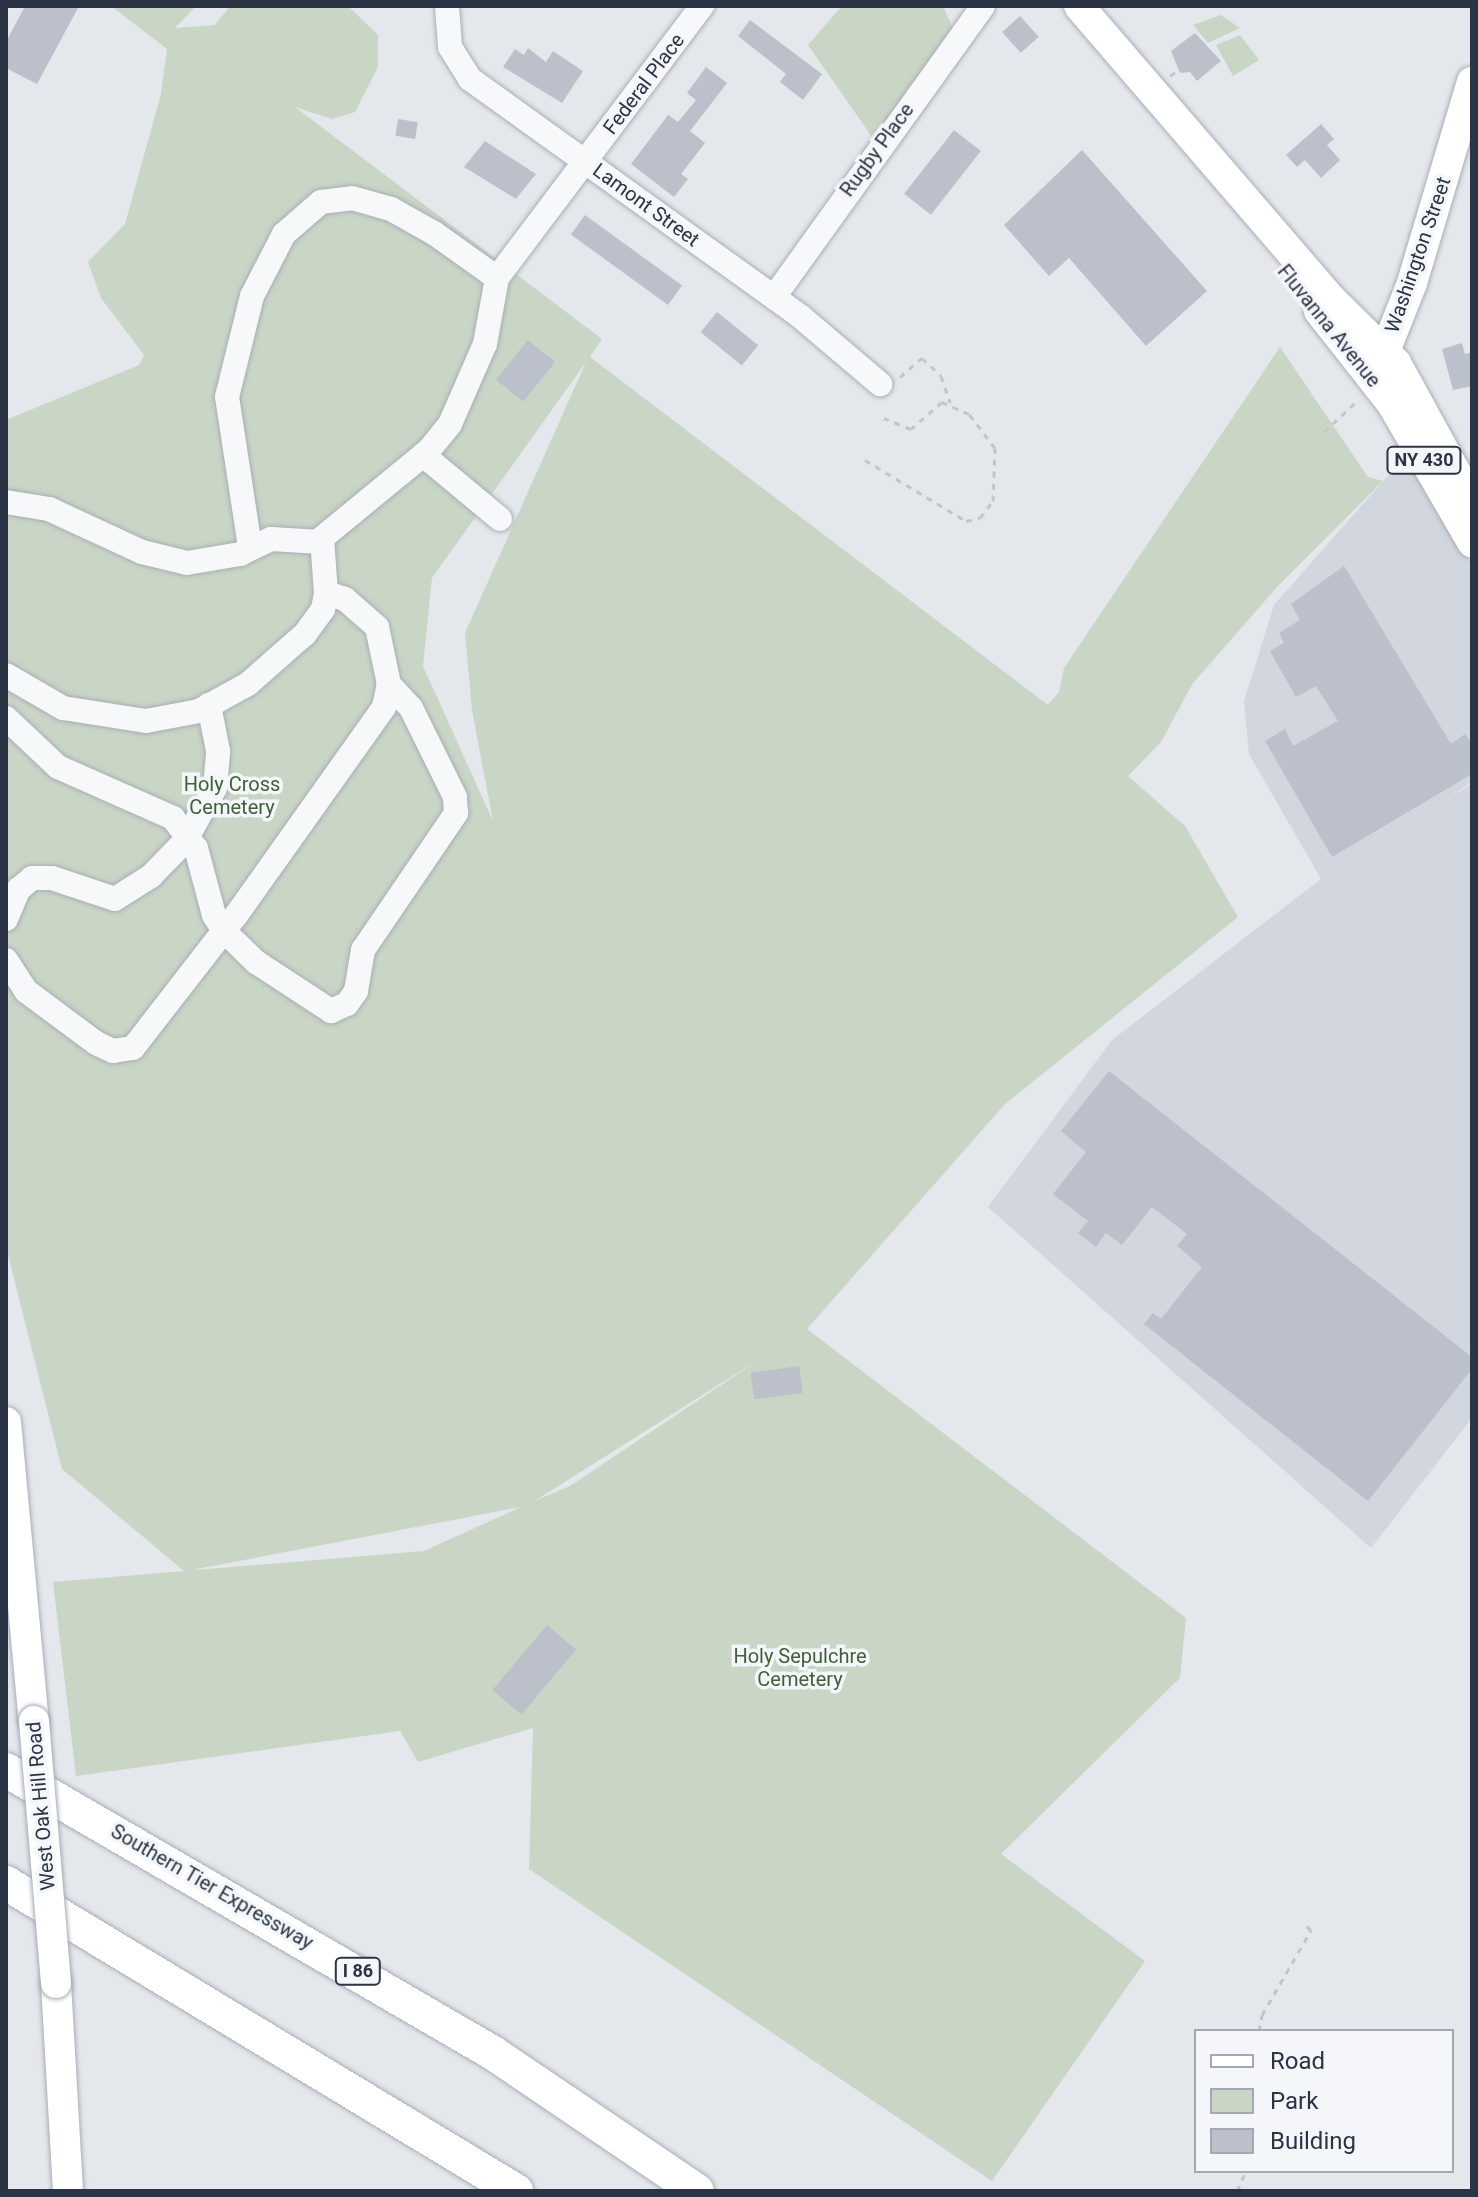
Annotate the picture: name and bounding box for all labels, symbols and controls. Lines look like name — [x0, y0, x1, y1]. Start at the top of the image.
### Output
street label: Federal Place — [598, 29, 690, 139]
street label: Rugby Place — [835, 99, 919, 201]
street label: Lamont Street — [588, 158, 704, 252]
street label: Washington Street — [1380, 174, 1456, 336]
street label: Fluvanna Avenue — [1272, 260, 1386, 392]
road number: NY 430 — [1386, 446, 1462, 474]
park label: Holy Cross Cemetery — [184, 772, 280, 819]
park label: Holy Sepulchre Cemetery — [733, 1644, 867, 1691]
street label: West Oak Hill Road — [22, 1721, 60, 1891]
street label: Southern Tier Expressway — [106, 1819, 318, 1955]
road number: I 86 — [334, 1957, 382, 1985]
legend — [1194, 2029, 1454, 2173]
text: Road — [1270, 2047, 1325, 2075]
text: Park — [1270, 2087, 1318, 2115]
text: Building — [1270, 2127, 1356, 2155]

